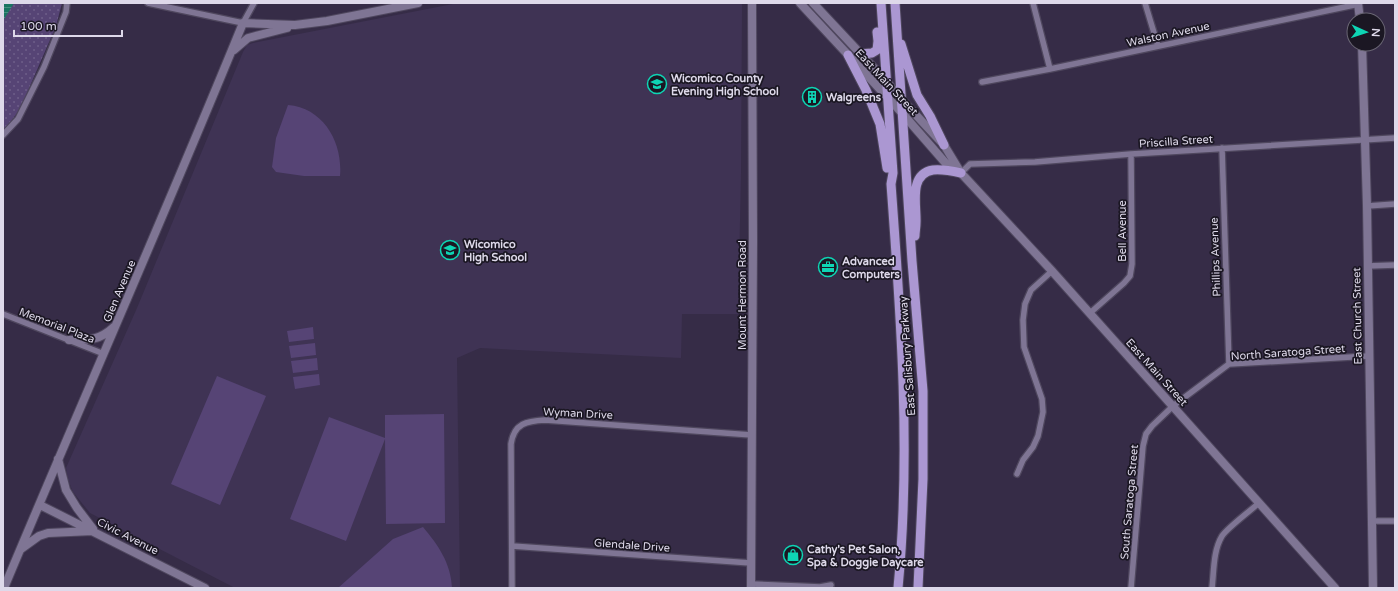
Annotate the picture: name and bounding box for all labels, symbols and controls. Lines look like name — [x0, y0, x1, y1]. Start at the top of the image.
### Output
scale bar — [14, 12, 122, 38]
north arrow — [1346, 12, 1386, 52]
text: 100 m — [20, 19, 57, 33]
street label: Walston Avenue — [1125, 19, 1211, 50]
text: N — [1369, 28, 1382, 37]
street label: East Main Street — [853, 46, 921, 118]
place label: Wicomico County Evening High School — [671, 72, 779, 99]
school or university icon: Wicomico County Evening High School — [646, 73, 668, 95]
building icon: Walgreens — [801, 86, 823, 108]
place label: Walgreens — [826, 91, 882, 105]
street label: Priscilla Street — [1139, 132, 1213, 151]
street label: Bell Avenue — [1116, 200, 1129, 262]
street label: Phillips Avenue — [1208, 217, 1223, 297]
place label: Wicomico High School — [464, 238, 527, 265]
school or university icon: Wicomico High School — [439, 239, 461, 261]
street label: Mount Hermon Road — [736, 240, 749, 350]
place label: Advanced Computers — [842, 255, 900, 282]
office icon: Advanced Computers — [817, 256, 839, 278]
street label: Glen Avenue — [101, 258, 138, 324]
street label: East Church Street — [1350, 267, 1365, 365]
street label: East Salisbury Parkway — [897, 296, 918, 416]
street label: Memorial Plaza — [17, 305, 97, 346]
street label: East Main Street — [1123, 336, 1190, 409]
street label: North Saratoga Street — [1230, 342, 1346, 363]
street label: Wyman Drive — [543, 405, 613, 422]
street label: South Saratoga Street — [1118, 444, 1141, 560]
street label: Civic Avenue — [95, 515, 161, 557]
street label: Glendale Drive — [594, 536, 670, 555]
place label: Cathy's Pet Salon, Spa & Doggie Daycare — [807, 543, 924, 570]
shop icon: Cathy's Pet Salon, Spa & Doggie Daycare — [782, 544, 804, 566]

